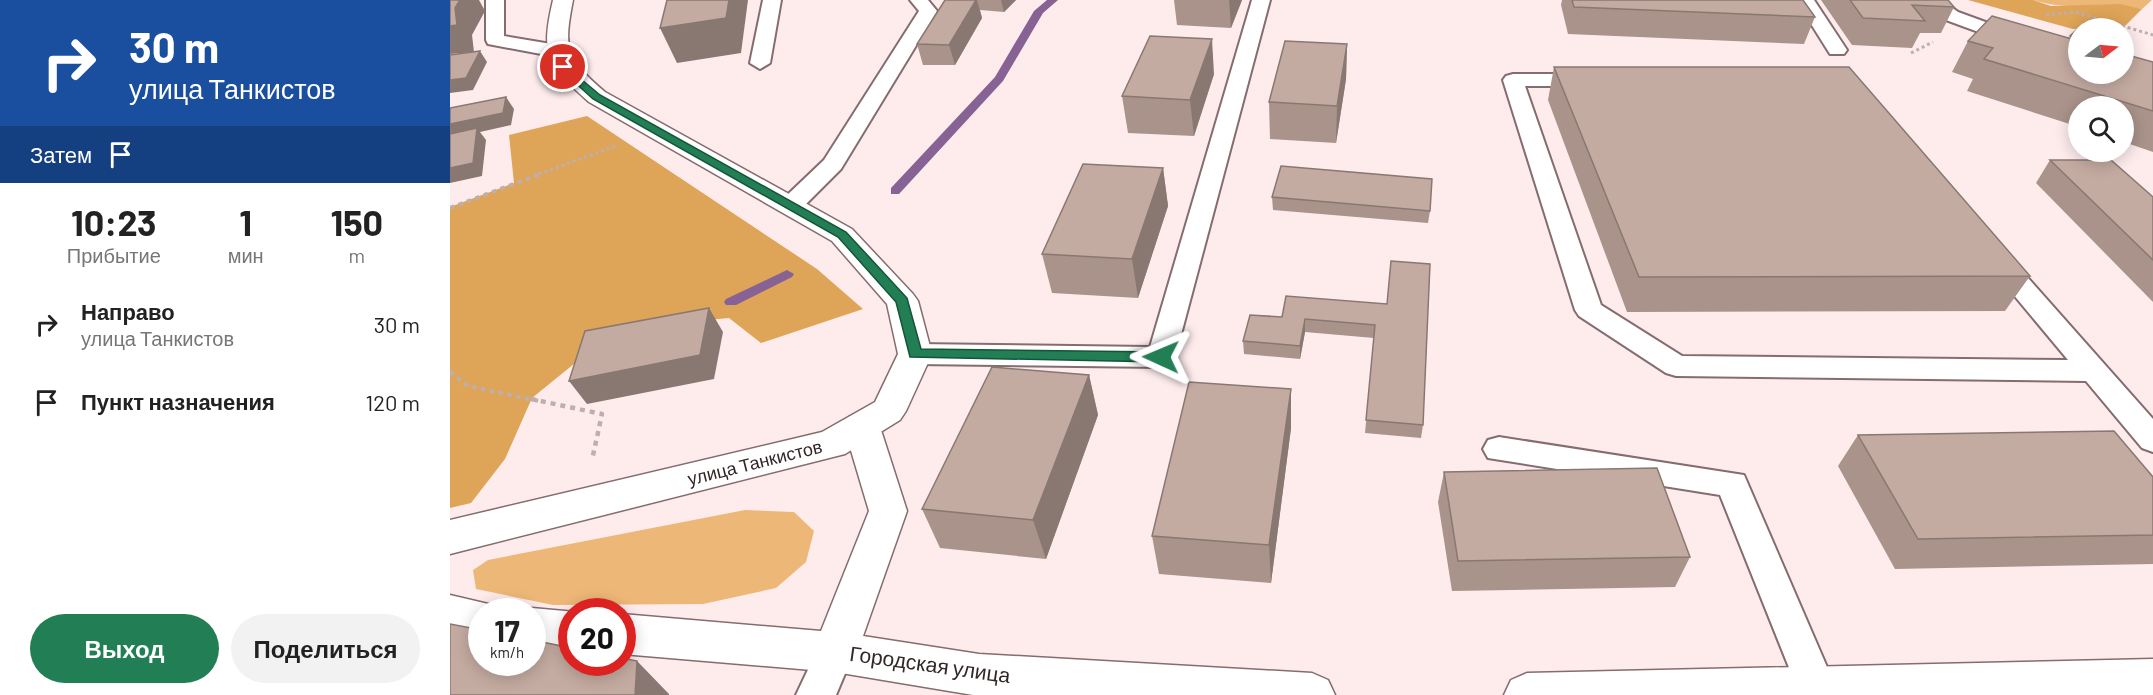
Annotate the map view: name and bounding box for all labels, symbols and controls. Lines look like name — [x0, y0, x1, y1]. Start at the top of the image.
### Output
north arrow — [2068, 18, 2134, 84]
map controls — [2068, 18, 2134, 162]
text: 30 m — [129, 21, 219, 71]
icon: right — [30, 24, 108, 102]
pin — [537, 41, 588, 92]
icon: arrive — [546, 50, 579, 83]
text: улица Танкистов — [129, 72, 336, 104]
button: search — [2068, 96, 2134, 162]
icon: arrive — [104, 138, 137, 171]
text: Затем — [30, 141, 92, 167]
text: 10:23 — [71, 200, 157, 243]
text: 1 — [239, 200, 252, 243]
text: 150 — [330, 200, 383, 243]
text: Прибытие — [67, 243, 161, 267]
text: мин — [228, 243, 264, 267]
text: m — [349, 243, 365, 267]
text: Направо — [81, 298, 175, 324]
icon: right — [30, 308, 63, 341]
text: 30 m — [374, 311, 420, 337]
position arrow — [1129, 325, 1193, 389]
text: улица Танкистов — [81, 326, 234, 350]
icon: arrive — [30, 386, 63, 419]
text: Пункт назначения — [81, 388, 275, 414]
text: 120 m — [365, 389, 420, 415]
street label: улица Танкистов — [685, 435, 824, 489]
speed limit sign: 20 — [558, 598, 636, 676]
text: 17 — [494, 612, 520, 648]
button: Выход — [30, 614, 219, 683]
button: Поделиться — [231, 614, 420, 683]
street label: Городская улица — [848, 640, 1012, 687]
text: km/h — [490, 643, 524, 661]

